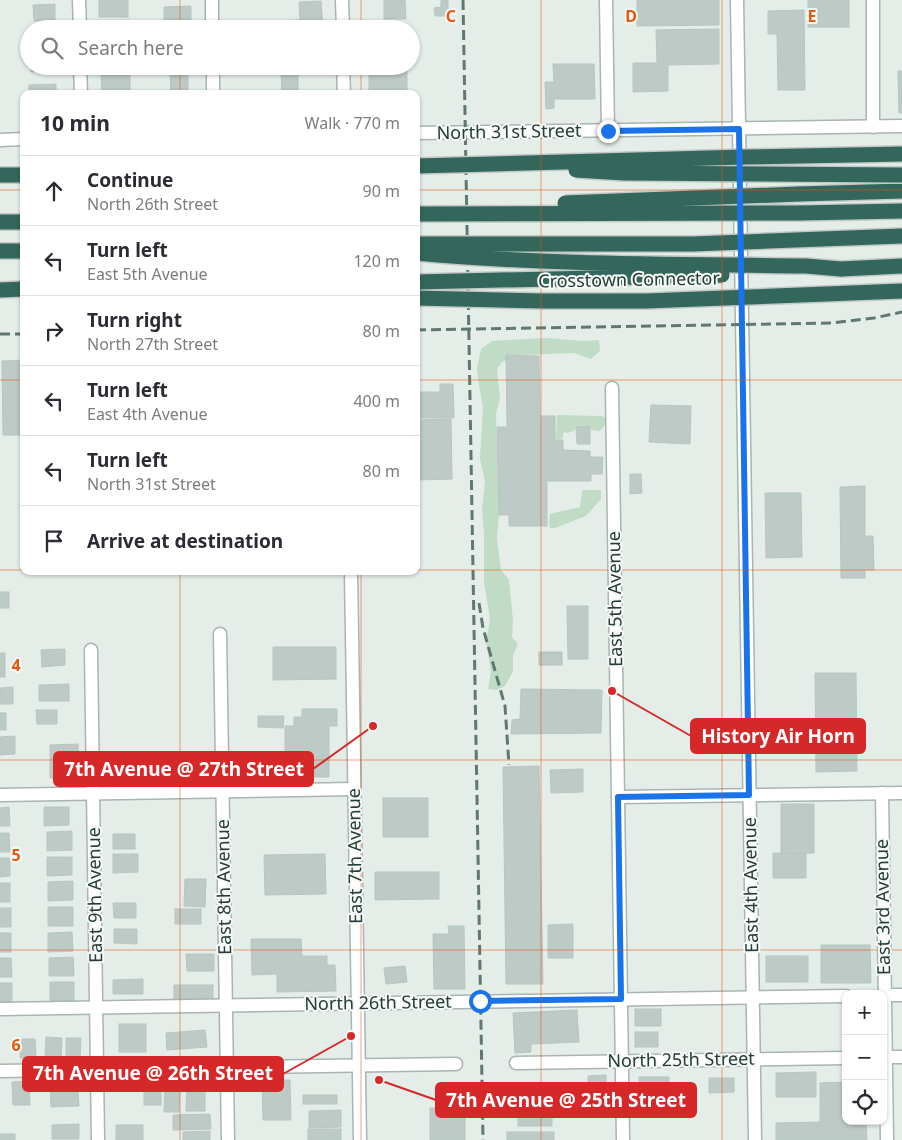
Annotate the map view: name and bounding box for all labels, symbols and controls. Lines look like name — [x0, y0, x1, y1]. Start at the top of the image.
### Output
text: C — [446, 5, 456, 27]
text: D — [625, 5, 637, 27]
text: E — [808, 5, 817, 27]
search box — [20, 20, 420, 75]
icon: search — [38, 34, 66, 62]
text: Search here — [78, 35, 184, 61]
text: 10 min — [40, 109, 110, 137]
text: Walk · 770 m — [305, 112, 400, 134]
street label: North 31st Street — [436, 118, 582, 144]
route end — [597, 120, 620, 143]
text: Continue — [87, 167, 173, 193]
icon: ahead — [40, 177, 68, 205]
text: 90 m — [363, 180, 400, 202]
text: North 26th Street — [87, 193, 218, 215]
text: Turn left — [87, 237, 168, 263]
icon: left — [40, 247, 68, 275]
text: 120 m — [353, 250, 400, 272]
text: East 5th Avenue — [87, 263, 208, 285]
street label: Crosstown Connector — [538, 265, 721, 293]
text: Turn right — [87, 307, 182, 333]
icon: right — [40, 317, 68, 345]
text: 80 m — [363, 320, 400, 342]
text: North 27th Street — [87, 333, 218, 355]
text: Turn left — [87, 377, 168, 403]
icon: left — [40, 387, 68, 415]
text: 400 m — [353, 390, 400, 412]
text: East 4th Avenue — [87, 403, 208, 425]
text: Turn left — [87, 447, 168, 473]
icon: left — [40, 457, 68, 485]
text: 80 m — [363, 460, 400, 482]
text: North 31st Street — [87, 473, 216, 495]
icon: arrive — [40, 527, 68, 555]
text: Arrive at destination — [87, 528, 283, 554]
street label: East 5th Avenue — [601, 531, 627, 667]
text: 4 — [11, 654, 21, 676]
callout: History Air Horn — [691, 719, 865, 753]
text: History Air Horn — [701, 723, 855, 749]
callout: 7th Avenue @ 27th Street — [54, 752, 313, 786]
text: 7th Avenue @ 27th Street — [64, 756, 304, 782]
street label: East 7th Avenue — [341, 788, 367, 924]
street label: East 4th Avenue — [737, 817, 763, 953]
street label: East 8th Avenue — [210, 819, 236, 955]
street label: East 9th Avenue — [81, 827, 107, 963]
street label: East 3rd Avenue — [869, 839, 895, 975]
text: 5 — [11, 844, 21, 866]
street label: North 26th Street — [304, 989, 452, 1015]
route start — [469, 990, 492, 1013]
map controls — [842, 990, 887, 1125]
button: + — [842, 990, 887, 1035]
text: 6 — [11, 1034, 21, 1056]
button: − — [842, 1035, 887, 1080]
street label: North 25th Street — [607, 1046, 755, 1072]
callout: 7th Avenue @ 26th Street — [23, 1057, 283, 1091]
text: 7th Avenue @ 26th Street — [33, 1060, 273, 1086]
button: locate — [842, 1080, 887, 1125]
callout: 7th Avenue @ 25th Street — [436, 1083, 696, 1117]
text: 7th Avenue @ 25th Street — [446, 1087, 686, 1113]

